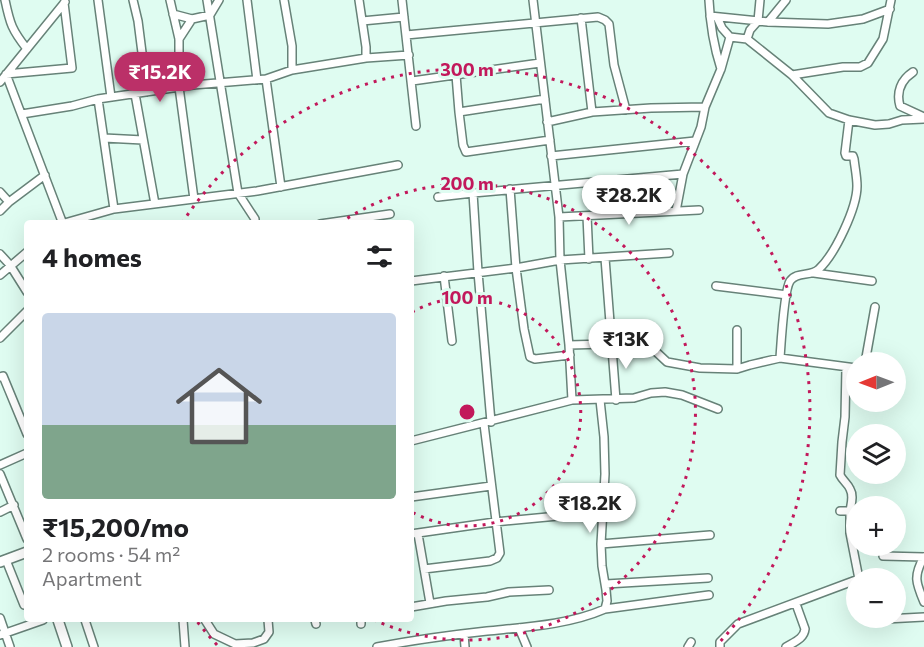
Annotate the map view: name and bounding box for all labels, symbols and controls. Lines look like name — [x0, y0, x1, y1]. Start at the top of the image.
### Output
pin: ₹15.2K — [111, 52, 209, 103]
text: 300 m — [440, 58, 494, 80]
text: ₹15.2K — [128, 59, 192, 83]
text: 200 m — [440, 172, 494, 194]
pin: ₹28.2K — [580, 175, 678, 226]
text: ₹28.2K — [596, 182, 662, 206]
icon: filters — [363, 240, 396, 273]
text: 4 homes — [42, 241, 142, 272]
text: 100 m — [441, 286, 493, 308]
pin: ₹13K — [590, 319, 662, 370]
text: ₹13K — [602, 326, 650, 350]
icon: home — [165, 352, 273, 460]
north arrow — [846, 352, 906, 412]
map controls — [846, 352, 906, 628]
centre of rings — [457, 402, 477, 422]
button: layers — [846, 424, 906, 484]
pin: ₹18.2K — [541, 483, 639, 534]
text: ₹18.2K — [558, 490, 622, 514]
button: + — [846, 496, 906, 556]
text: ₹15,200/mo — [42, 511, 189, 542]
text: 2 rooms · 54 m² — [42, 542, 180, 566]
text: Apartment — [42, 566, 142, 590]
button: − — [846, 568, 906, 628]

